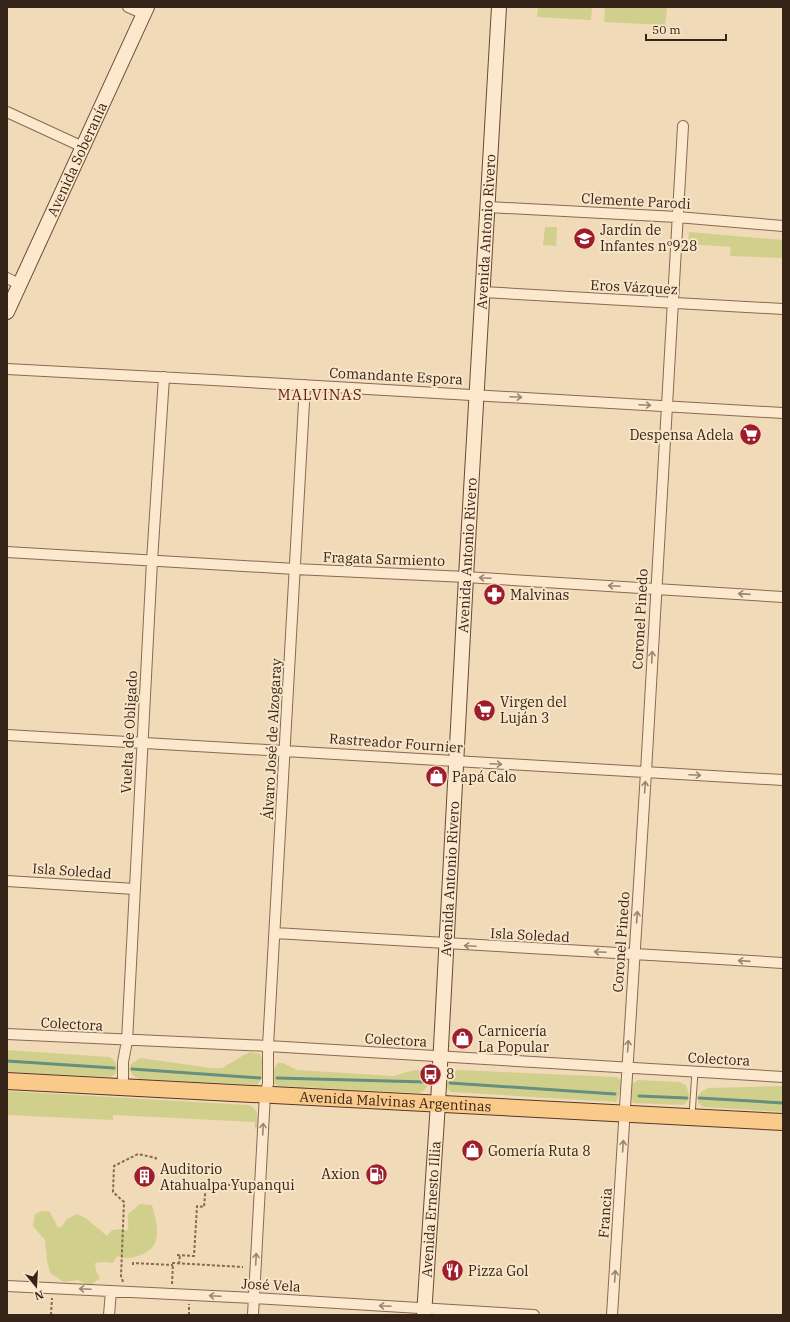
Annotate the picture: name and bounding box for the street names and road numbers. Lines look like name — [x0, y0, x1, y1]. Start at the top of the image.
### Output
street label: Avenida Soberanía — [43, 99, 111, 219]
street label: Avenida Antonio Rivero — [473, 153, 499, 310]
street label: Clemente Parodi — [581, 189, 691, 213]
street label: Eros Vázquez — [590, 276, 678, 298]
street label: Comandante Espora — [329, 364, 464, 389]
street label: Avenida Antonio Rivero — [454, 477, 481, 633]
street label: Fragata Sarmiento — [323, 548, 445, 570]
street label: Coronel Pinedo — [628, 568, 652, 670]
street label: Álvaro José de Alzogaray — [258, 657, 285, 820]
street label: Vuelta de Obligado — [117, 670, 141, 794]
street label: Rastreador Fournier — [328, 729, 464, 757]
street label: Avenida Antonio Rivero — [437, 800, 463, 957]
street label: Isla Soledad — [32, 859, 113, 883]
street label: Coronel Pinedo — [608, 891, 634, 993]
street label: Isla Soledad — [490, 924, 571, 946]
street label: Colectora — [40, 1013, 104, 1035]
street label: Colectora — [364, 1029, 428, 1051]
street label: Colectora — [687, 1048, 751, 1070]
street label: Avenida Malvinas Argentinas — [299, 1087, 492, 1116]
street label: Avenida Ernesto Illia — [417, 1140, 444, 1278]
street label: Francia — [594, 1187, 616, 1239]
street label: José Vela — [241, 1274, 302, 1296]

